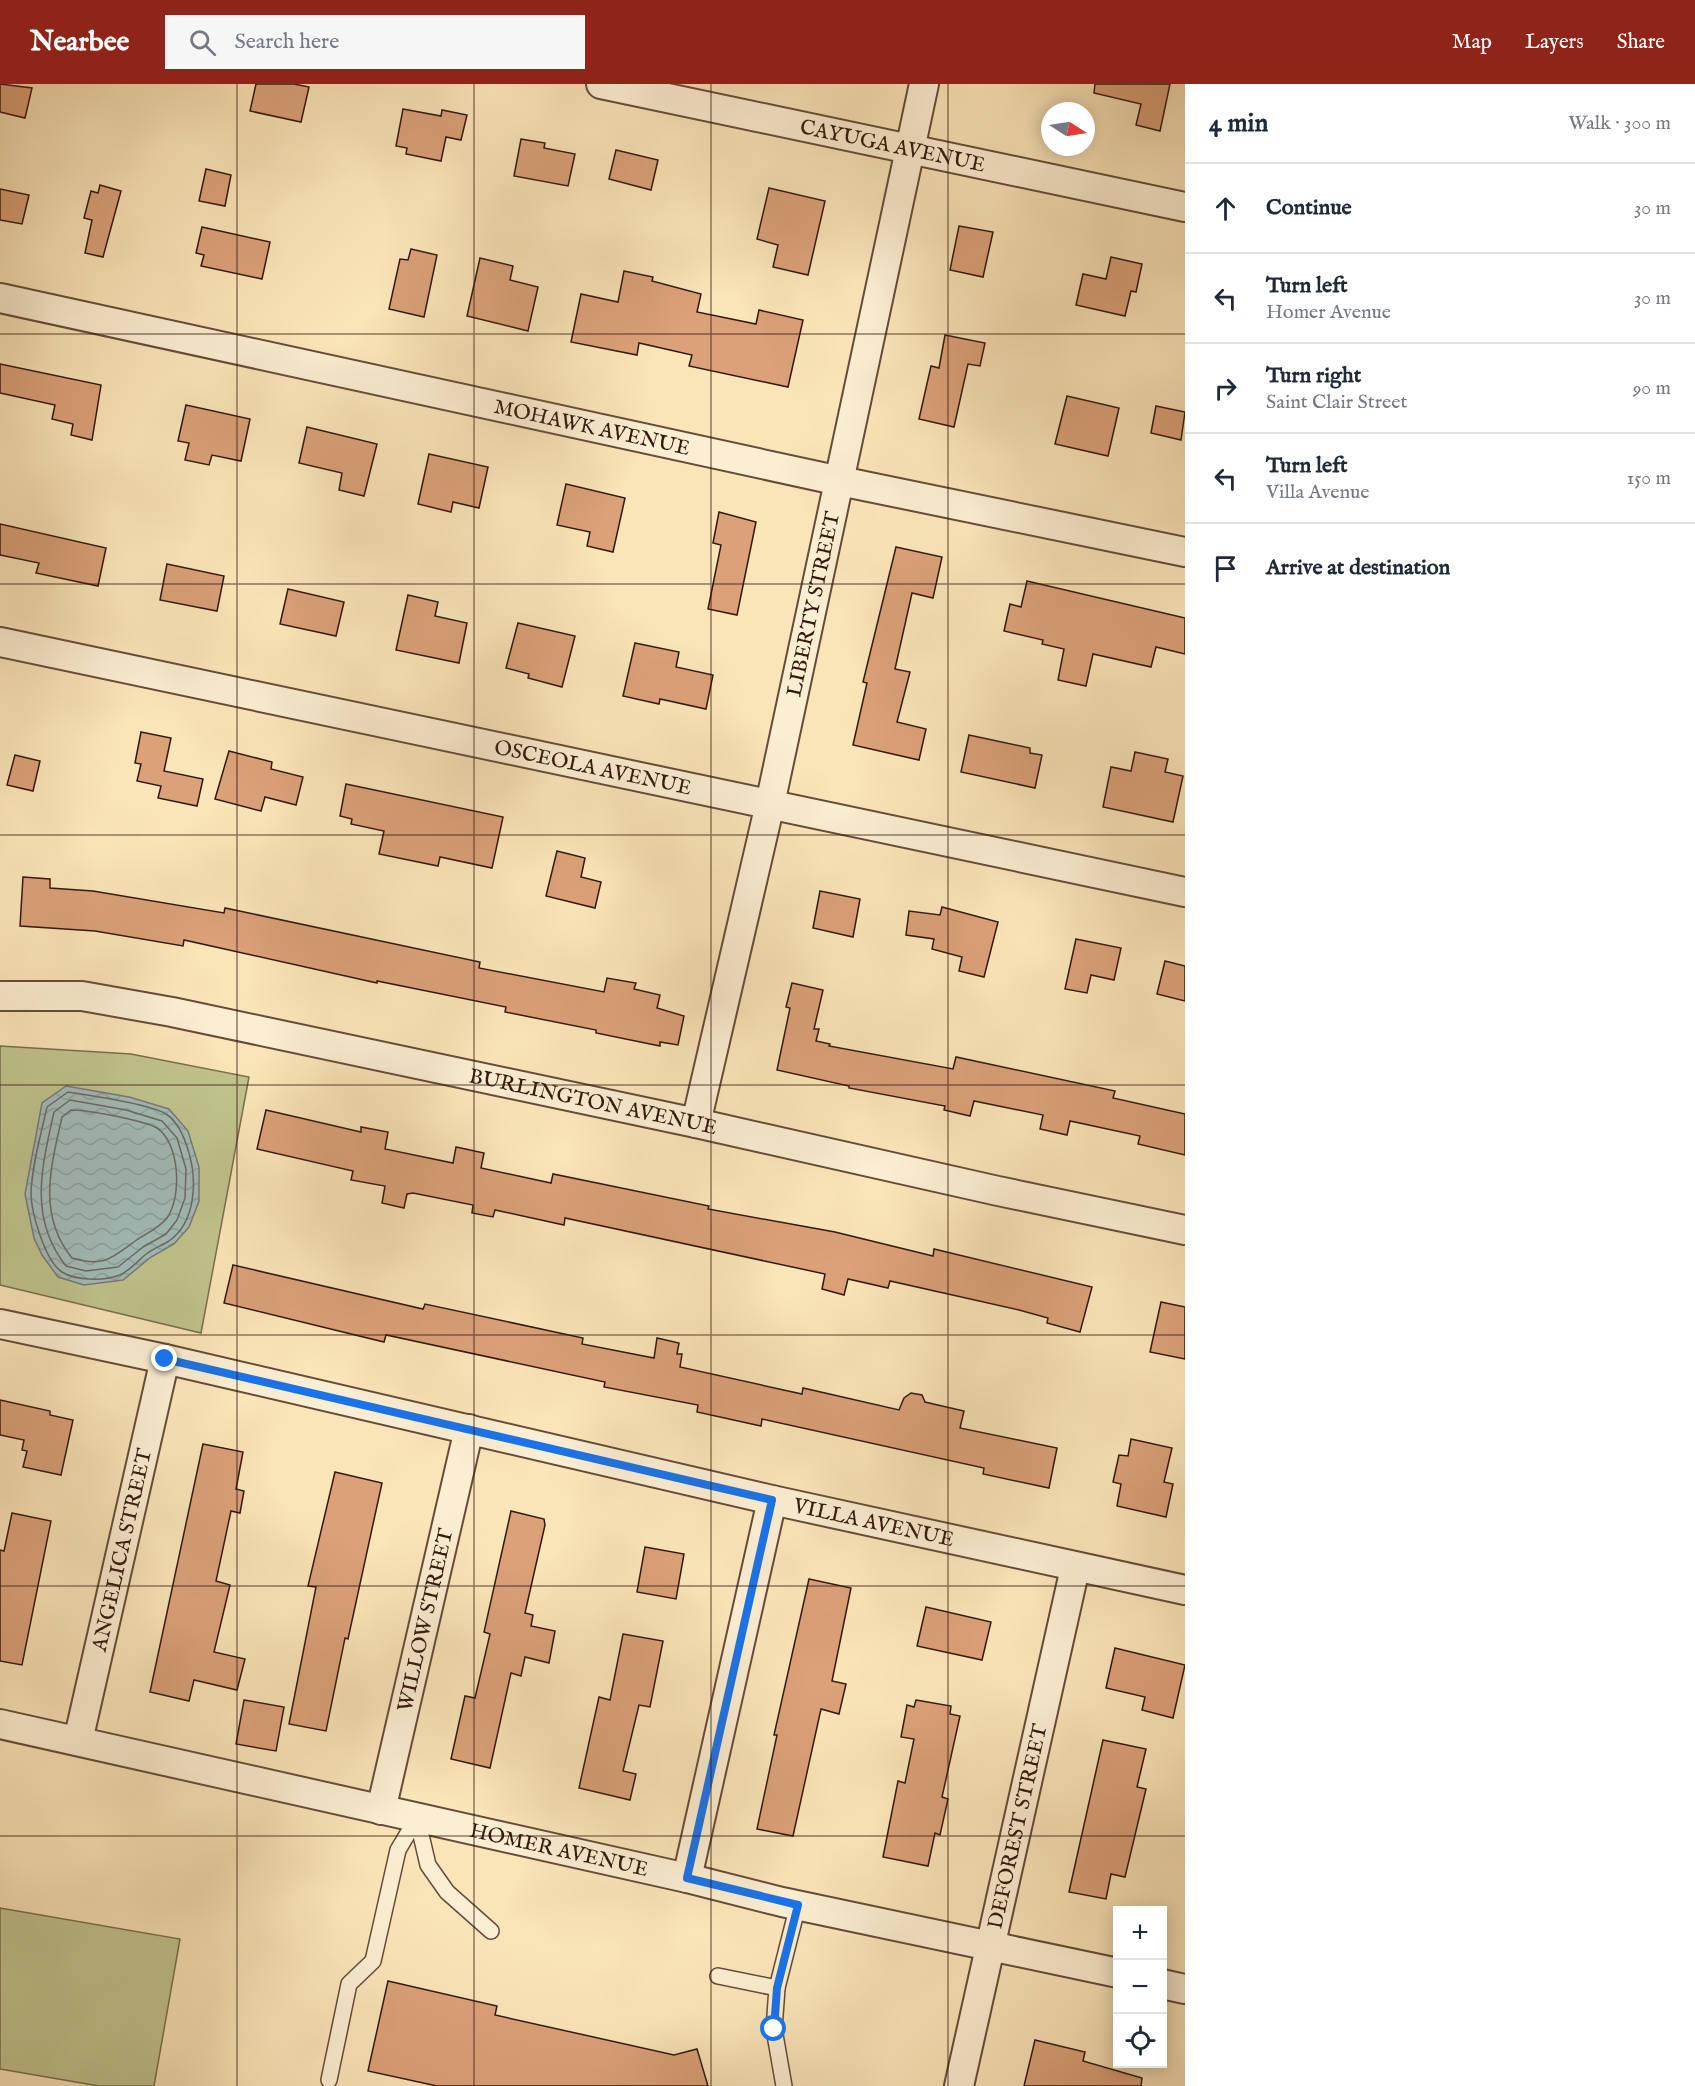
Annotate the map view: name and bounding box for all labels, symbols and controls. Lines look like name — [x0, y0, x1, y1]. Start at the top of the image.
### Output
search box — [165, 15, 585, 69]
text: Nearbee — [30, 25, 129, 60]
icon: search — [186, 26, 219, 59]
text: Search here — [234, 28, 339, 56]
text: Map — [1452, 29, 1492, 56]
text: Layers — [1525, 29, 1584, 56]
text: Share — [1617, 29, 1665, 56]
north arrow — [1041, 102, 1095, 156]
text: 4 min — [1209, 107, 1268, 140]
text: Walk · 300 m — [1568, 111, 1671, 136]
street label: CAYUGA AVENUE — [797, 114, 987, 180]
icon: ahead — [1209, 192, 1242, 225]
text: Continue — [1266, 194, 1352, 222]
text: 30 m — [1634, 196, 1671, 221]
text: Turn left — [1266, 272, 1348, 300]
icon: left — [1209, 282, 1242, 315]
text: 30 m — [1634, 286, 1671, 311]
text: Homer Avenue — [1266, 300, 1391, 325]
text: Turn right — [1266, 362, 1361, 390]
icon: right — [1209, 372, 1242, 405]
text: 90 m — [1633, 376, 1671, 401]
text: Saint Clair Street — [1266, 390, 1407, 415]
street label: MOHAWK AVENUE — [491, 394, 692, 463]
text: Turn left — [1266, 452, 1348, 480]
icon: left — [1209, 462, 1242, 495]
text: 150 m — [1627, 466, 1671, 491]
text: Villa Avenue — [1266, 480, 1370, 505]
street label: LIBERTY STREET — [781, 509, 847, 699]
icon: arrive — [1209, 552, 1242, 585]
text: Arrive at destination — [1266, 554, 1450, 582]
street label: OSCEOLA AVENUE — [492, 735, 694, 802]
street label: BURLINGTON AVENUE — [466, 1063, 719, 1142]
route end — [151, 1345, 177, 1371]
street label: ANGELICA STREET — [87, 1446, 159, 1655]
street label: VILLA AVENUE — [790, 1493, 956, 1554]
street label: WILLOW STREET — [392, 1525, 461, 1715]
street label: DEFOREST STREET — [983, 1721, 1055, 1932]
street label: HOMER AVENUE — [467, 1818, 651, 1884]
map controls — [1113, 1906, 1167, 2068]
button: + — [1113, 1906, 1167, 1960]
button: − — [1113, 1960, 1167, 2014]
button: locate — [1113, 2014, 1167, 2068]
route start — [760, 2015, 786, 2041]

